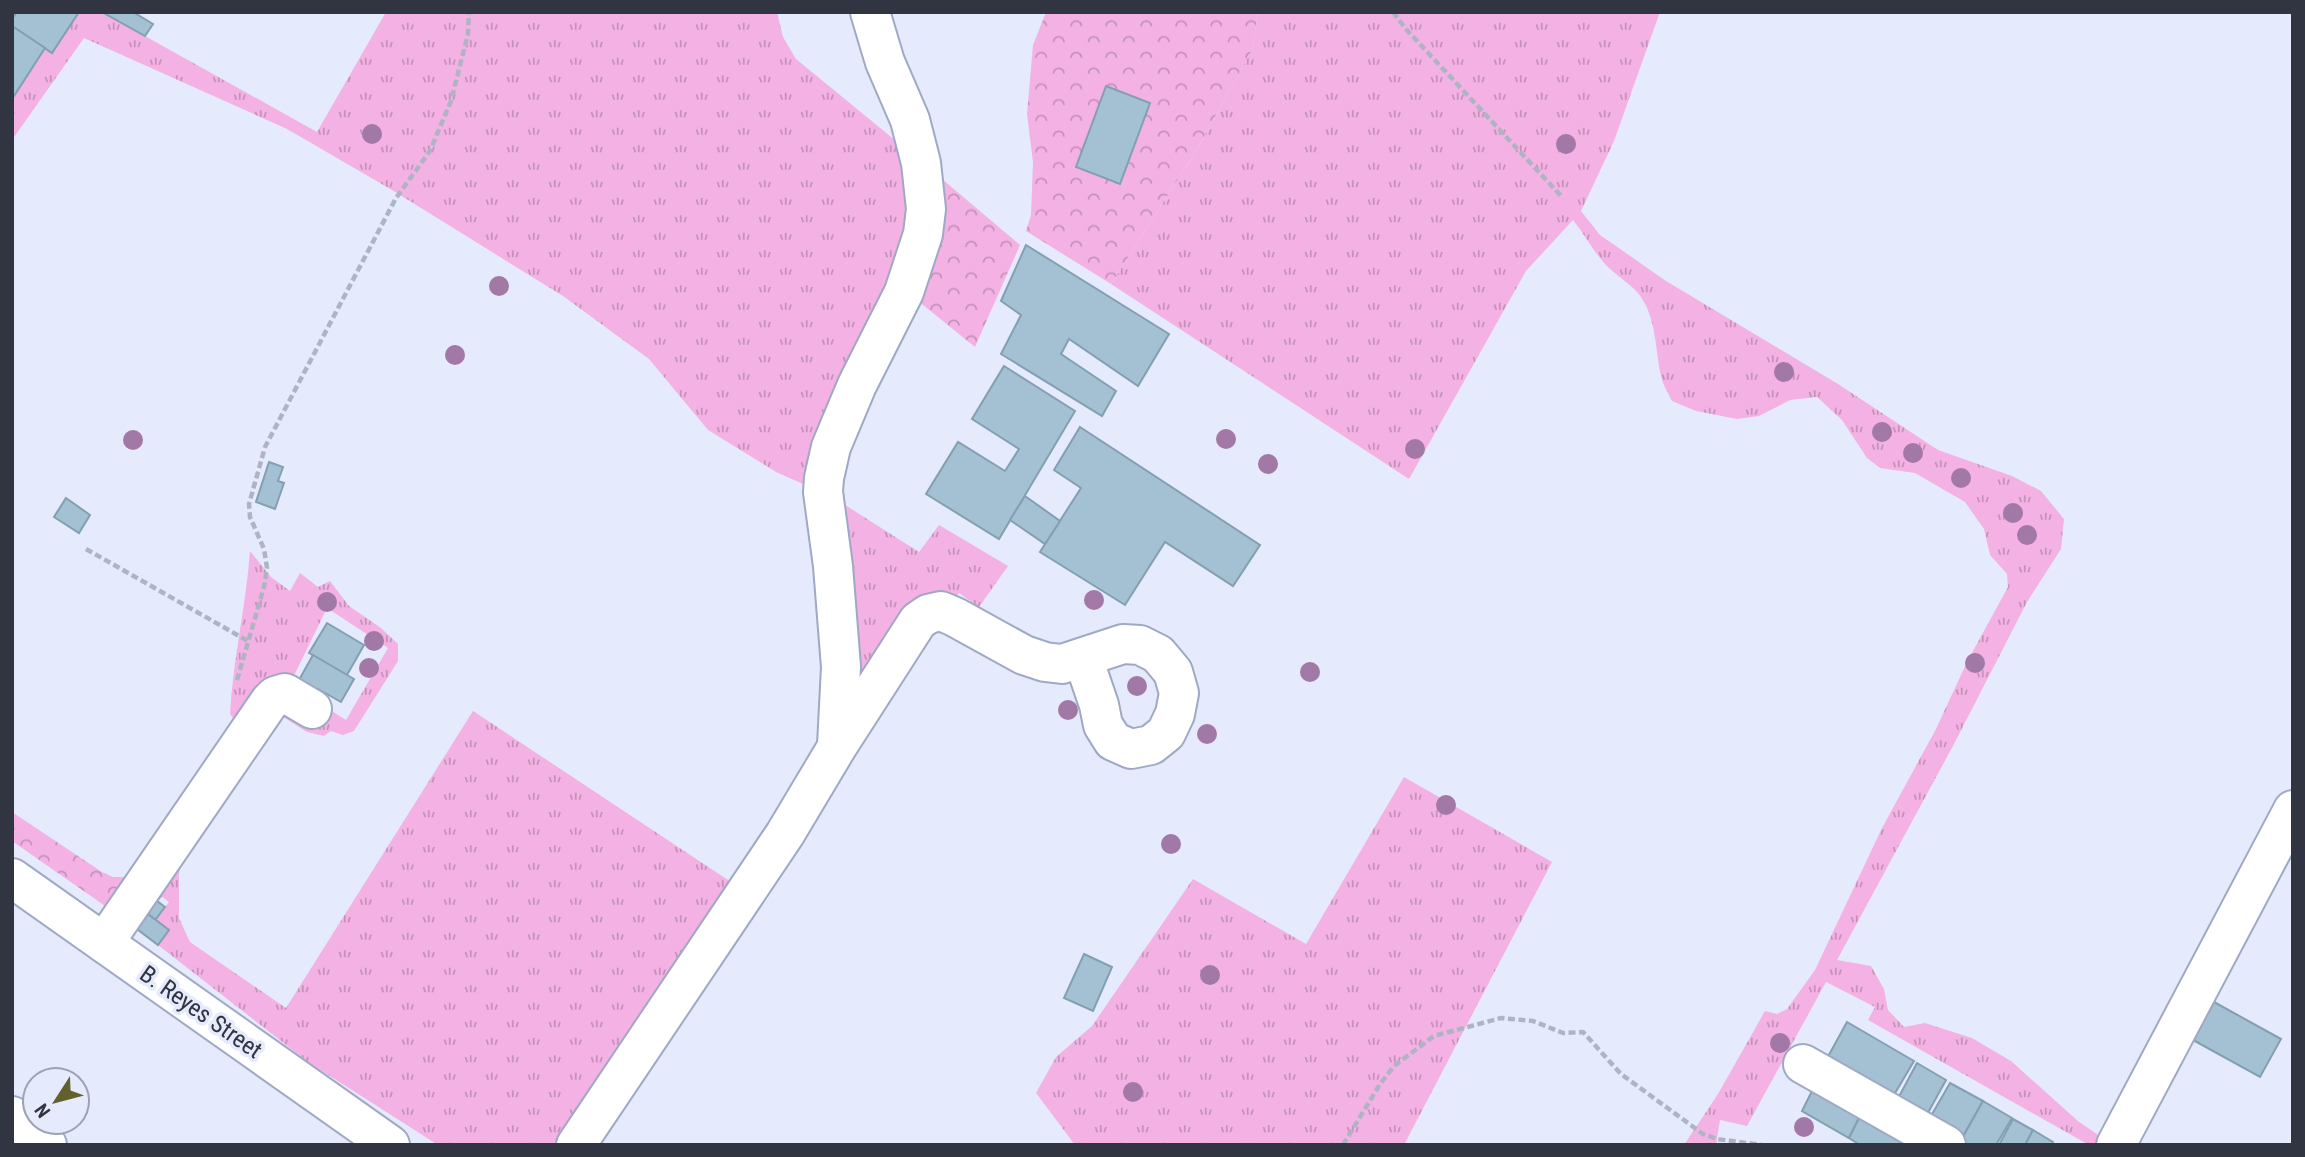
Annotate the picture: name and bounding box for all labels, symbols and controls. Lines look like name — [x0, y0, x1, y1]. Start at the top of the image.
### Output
street label: B. Reyes Street — [135, 960, 267, 1064]
north arrow — [21, 1066, 91, 1136]
text: N — [30, 1099, 55, 1122]

